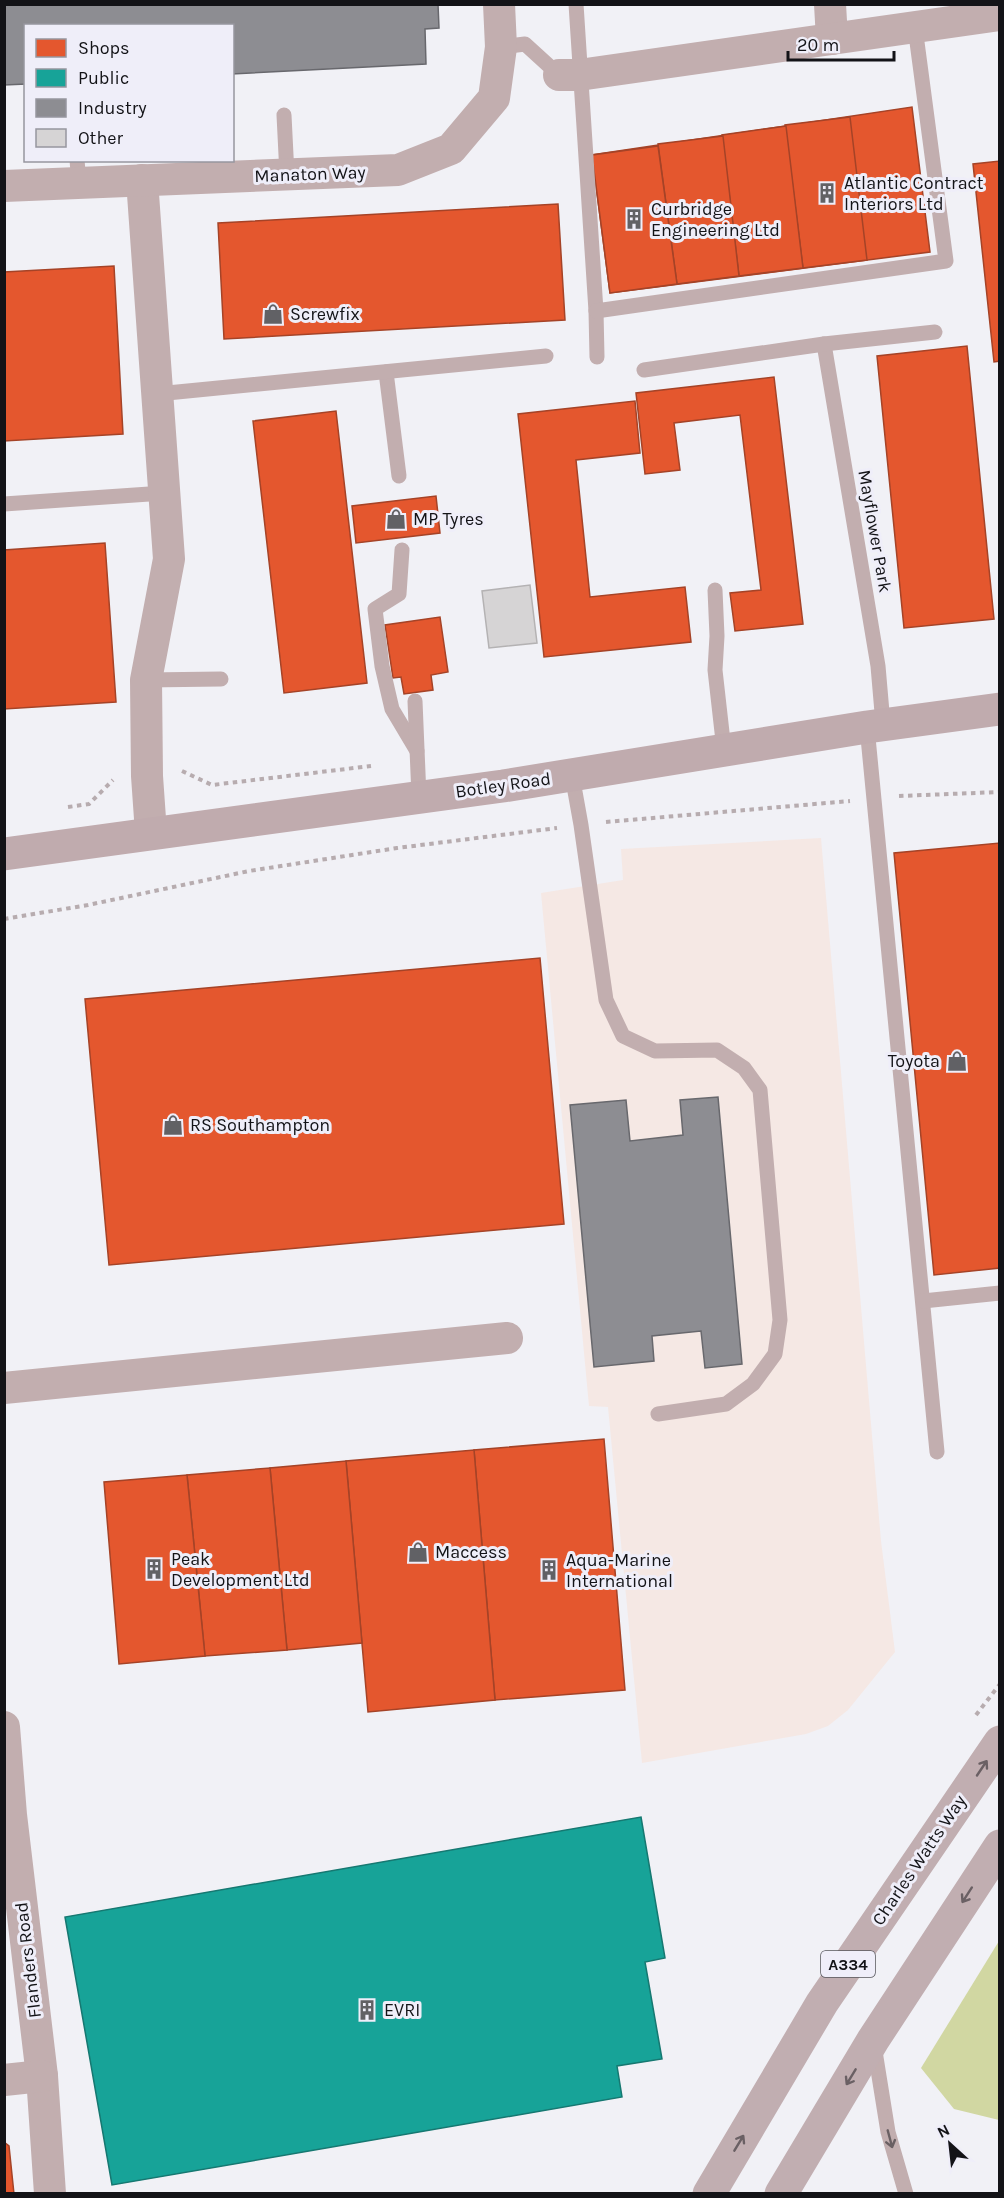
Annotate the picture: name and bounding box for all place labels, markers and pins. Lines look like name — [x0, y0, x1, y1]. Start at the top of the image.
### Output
place label: Atlantic Contract Interiors Ltd — [844, 172, 984, 215]
building icon: Atlantic Contract Interiors Ltd — [815, 181, 839, 205]
place label: Curbridge Engineering Ltd — [651, 198, 780, 241]
building icon: Curbridge Engineering Ltd — [622, 207, 646, 231]
shop icon: Screwfix — [261, 302, 285, 326]
place label: Screwfix — [290, 303, 360, 325]
shop icon: MP Tyres — [384, 507, 408, 531]
place label: MP Tyres — [413, 508, 484, 530]
shop icon: Toyota — [945, 1049, 969, 1073]
place label: Toyota — [888, 1050, 940, 1072]
shop icon: RS Southampton — [161, 1113, 185, 1137]
place label: RS Southampton — [190, 1114, 330, 1136]
shop icon: Maccess — [406, 1540, 430, 1564]
place label: Maccess — [435, 1541, 507, 1563]
place label: Peak Development Ltd — [171, 1548, 310, 1591]
place label: Aqua-Marine International — [566, 1549, 673, 1592]
building icon: Peak Development Ltd — [142, 1557, 166, 1581]
building icon: Aqua-Marine International — [537, 1558, 561, 1582]
building icon: EVRI — [355, 1998, 379, 2022]
place label: EVRI — [384, 1999, 420, 2021]

